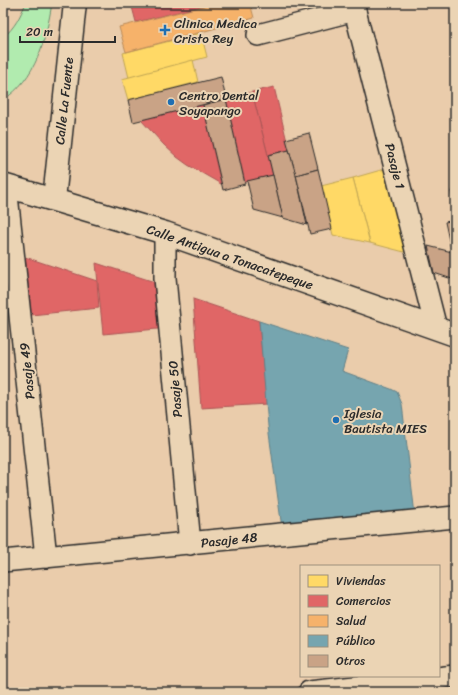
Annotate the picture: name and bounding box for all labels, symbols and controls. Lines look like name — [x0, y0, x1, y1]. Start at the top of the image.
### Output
place label: Clinica Medica Cristo Rey — [174, 12, 258, 50]
scale bar — [20, 18, 115, 44]
text: 20 m — [26, 21, 53, 43]
marker: Clinica Medica Cristo Rey — [159, 24, 171, 36]
street label: Calle La Fuente — [48, 56, 80, 146]
place label: Centro Dental Soyapango — [179, 84, 259, 122]
marker: Centro Dental Soyapango — [166, 97, 176, 107]
street label: Pasaje 1 — [378, 141, 412, 192]
street label: Calle Antigua a Tonacatepeque — [144, 218, 317, 296]
street label: Pasaje 49 — [13, 341, 41, 400]
street label: Pasaje 50 — [161, 360, 189, 418]
place label: Iglesia Bautista MIES — [343, 402, 427, 440]
marker: Iglesia Bautista MIES — [331, 415, 341, 425]
street label: Pasaje 48 — [200, 526, 259, 554]
legend — [300, 565, 440, 677]
text: Viviendas — [336, 570, 386, 592]
text: Comercios — [336, 590, 391, 612]
text: Salud — [336, 610, 366, 632]
text: Público — [336, 630, 375, 652]
text: Otros — [336, 650, 365, 672]

